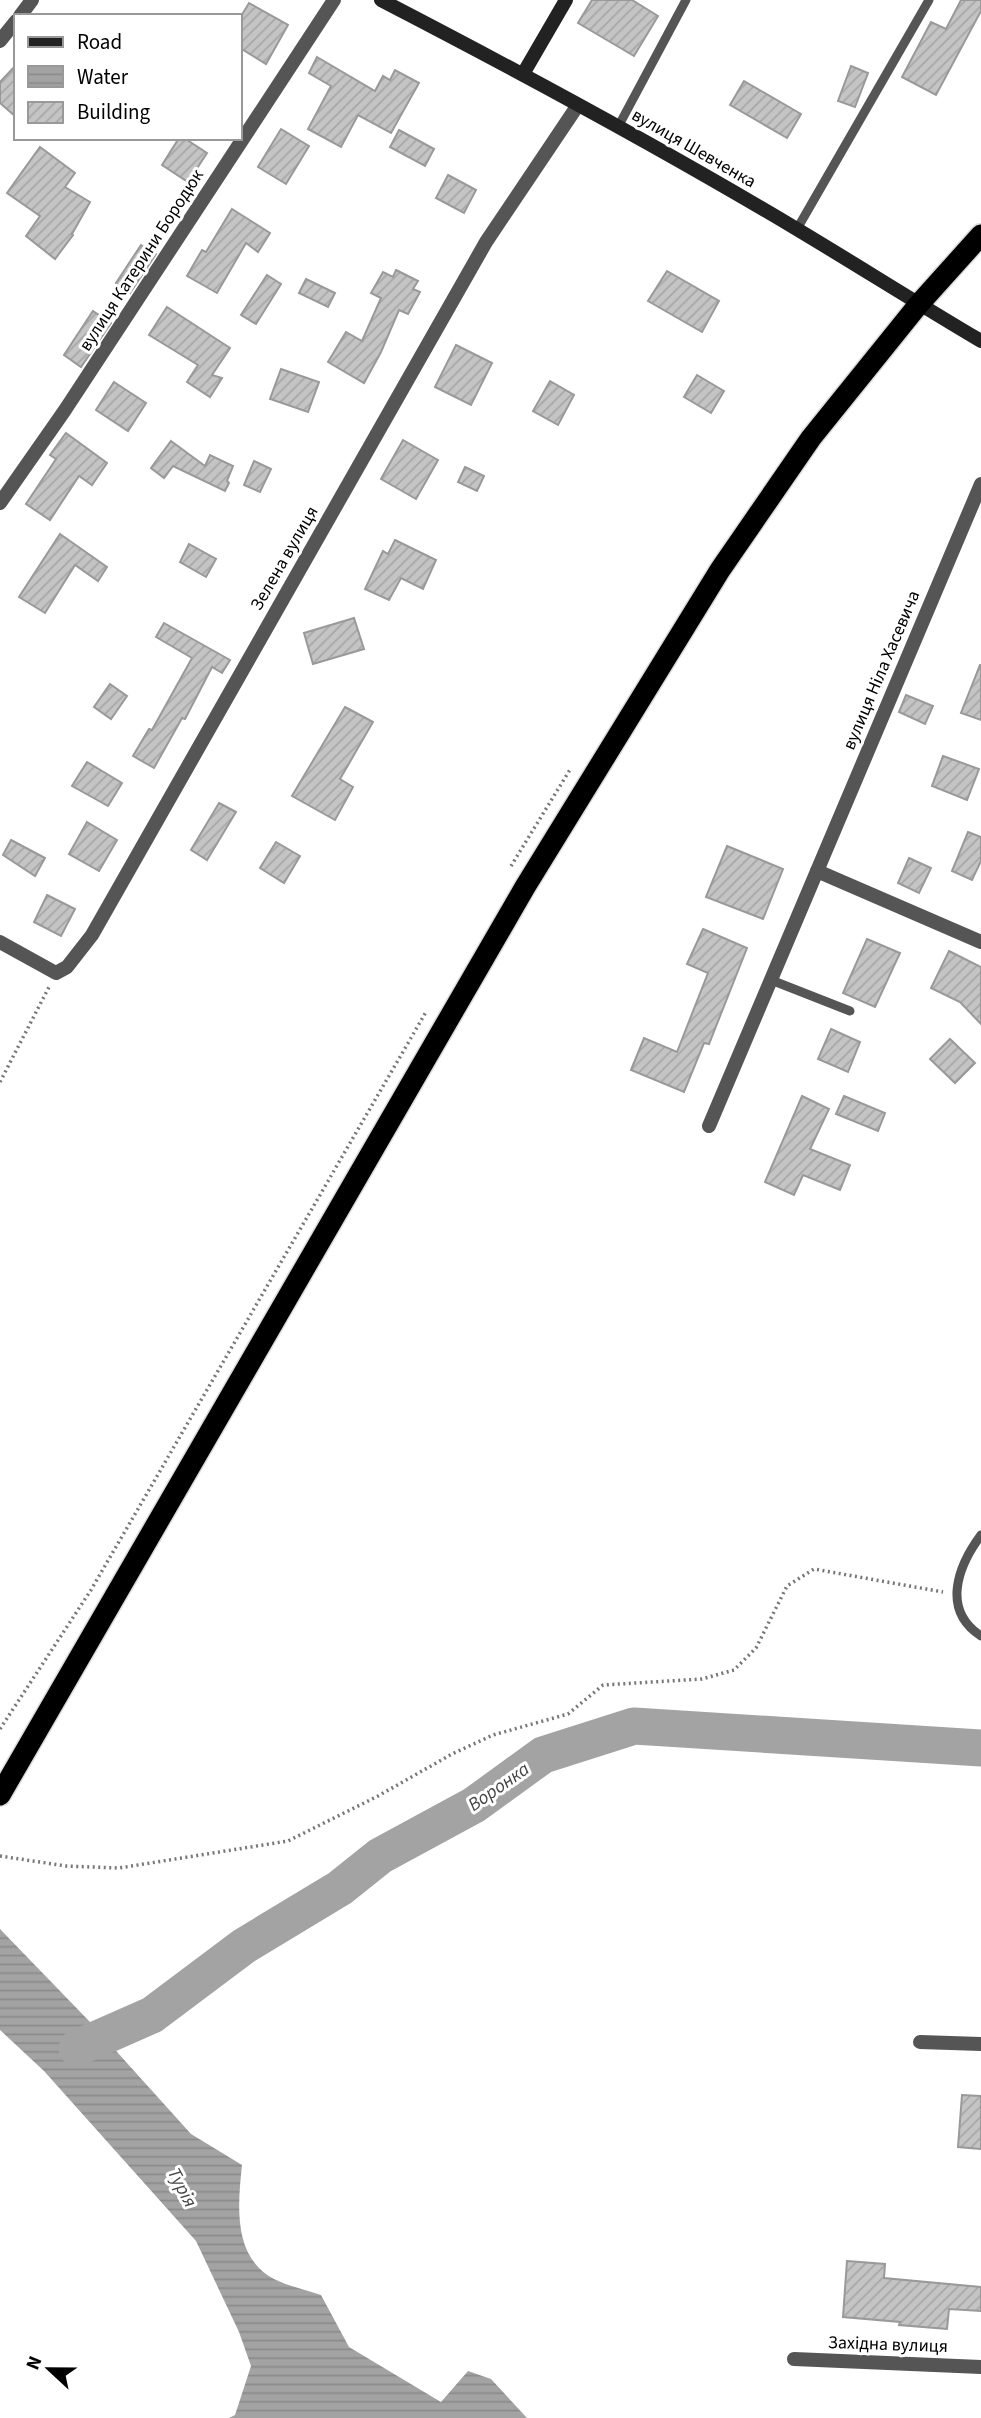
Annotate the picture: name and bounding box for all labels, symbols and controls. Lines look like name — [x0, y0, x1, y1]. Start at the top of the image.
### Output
legend — [14, 14, 242, 140]
text: Road — [77, 27, 122, 57]
text: Water — [77, 62, 129, 92]
text: Building — [77, 97, 151, 127]
street label: вулиця Шевченка — [627, 103, 761, 194]
street label: вулиця Катерини Бородюк — [73, 165, 210, 356]
street label: Зелена вулиця — [244, 502, 324, 615]
street label: вулиця Ніла Хасевича — [837, 587, 926, 754]
water label: Воронка — [463, 1756, 535, 1818]
water label: Турія — [160, 2163, 203, 2212]
street label: Західна вулиця — [827, 2330, 948, 2359]
north arrow — [14, 2334, 84, 2404]
text: N — [20, 2352, 50, 2374]

